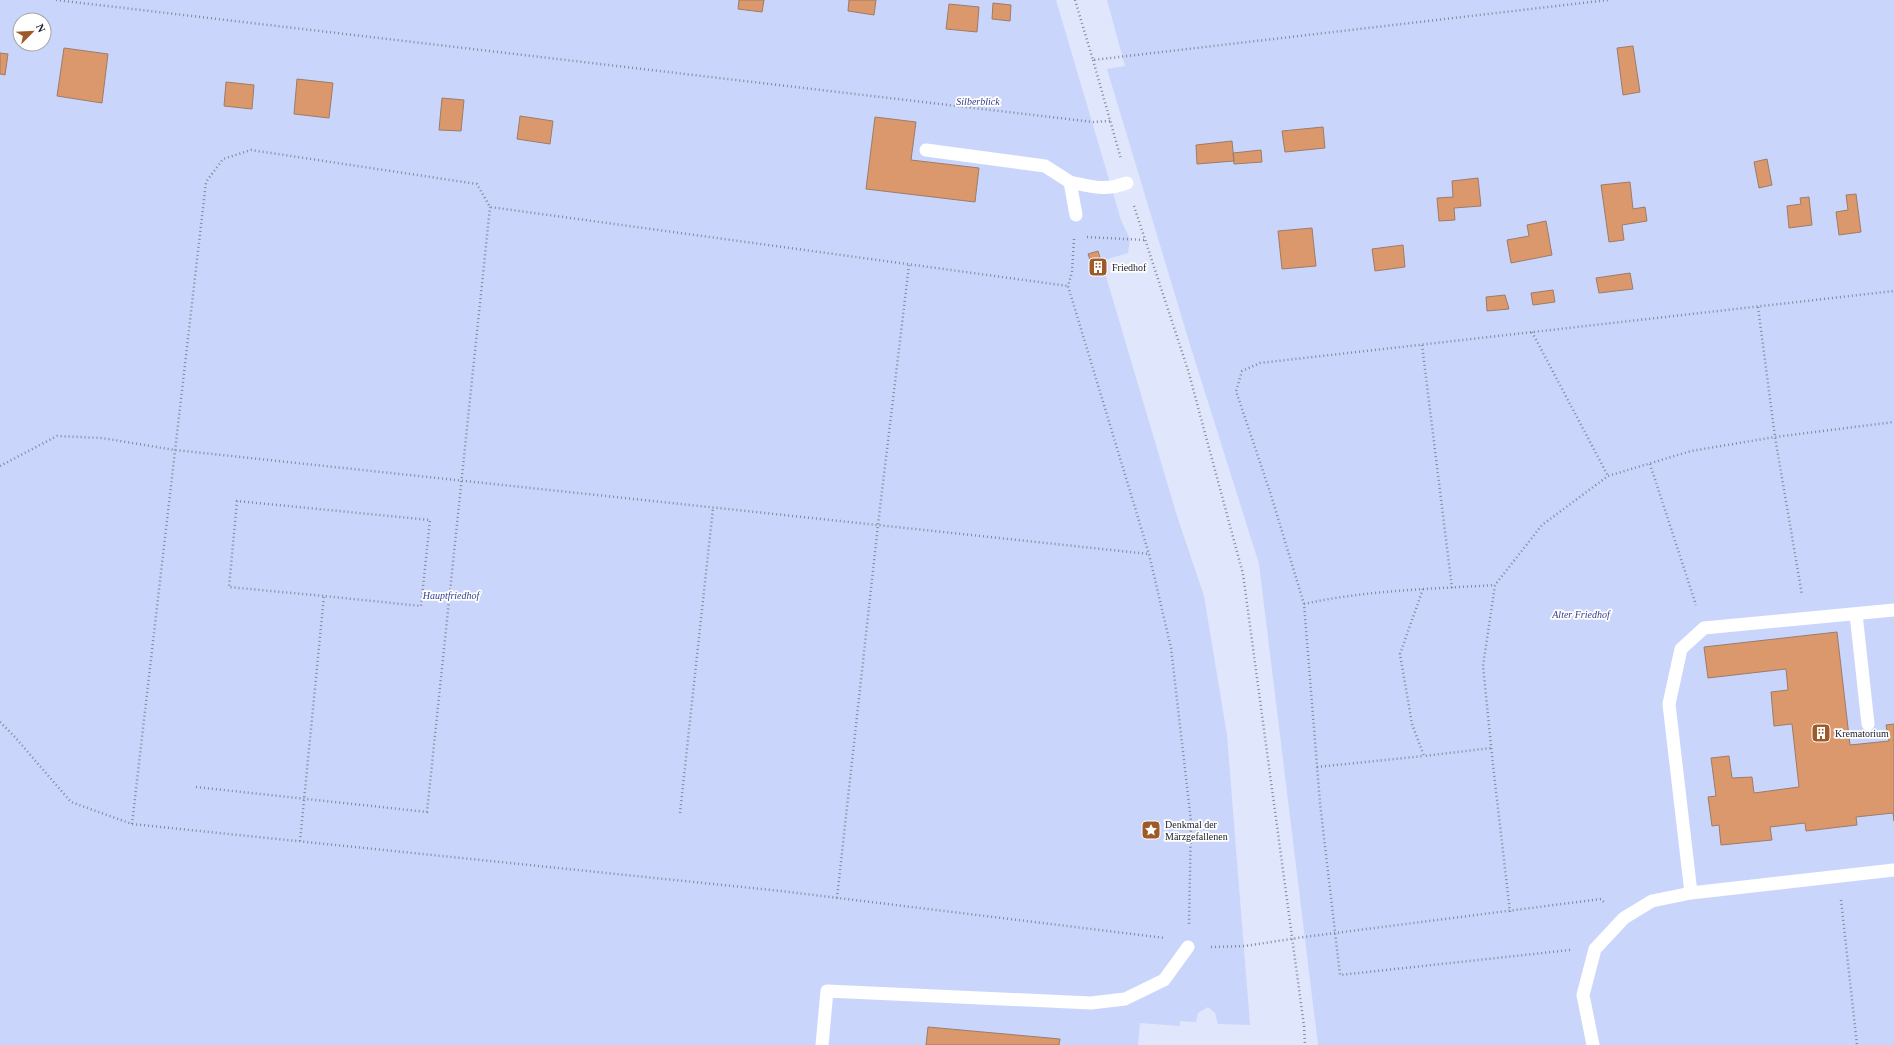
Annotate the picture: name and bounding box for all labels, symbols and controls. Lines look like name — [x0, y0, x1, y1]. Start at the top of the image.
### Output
north arrow — [12, 12, 52, 52]
text: N — [34, 22, 48, 34]
park label: Silberblick — [956, 96, 1000, 107]
building icon: Friedhof — [1087, 256, 1109, 278]
place label: Friedhof — [1112, 262, 1147, 273]
park label: Hauptfriedhof — [422, 590, 481, 601]
park label: Alter Friedhof — [1551, 609, 1611, 620]
building icon: Krematorium — [1810, 722, 1832, 744]
place label: Krematorium — [1835, 728, 1889, 739]
place icon: Denkmal der Märzgefallenen — [1140, 819, 1162, 841]
place label: Denkmal der Märzgefallenen — [1165, 819, 1228, 842]

